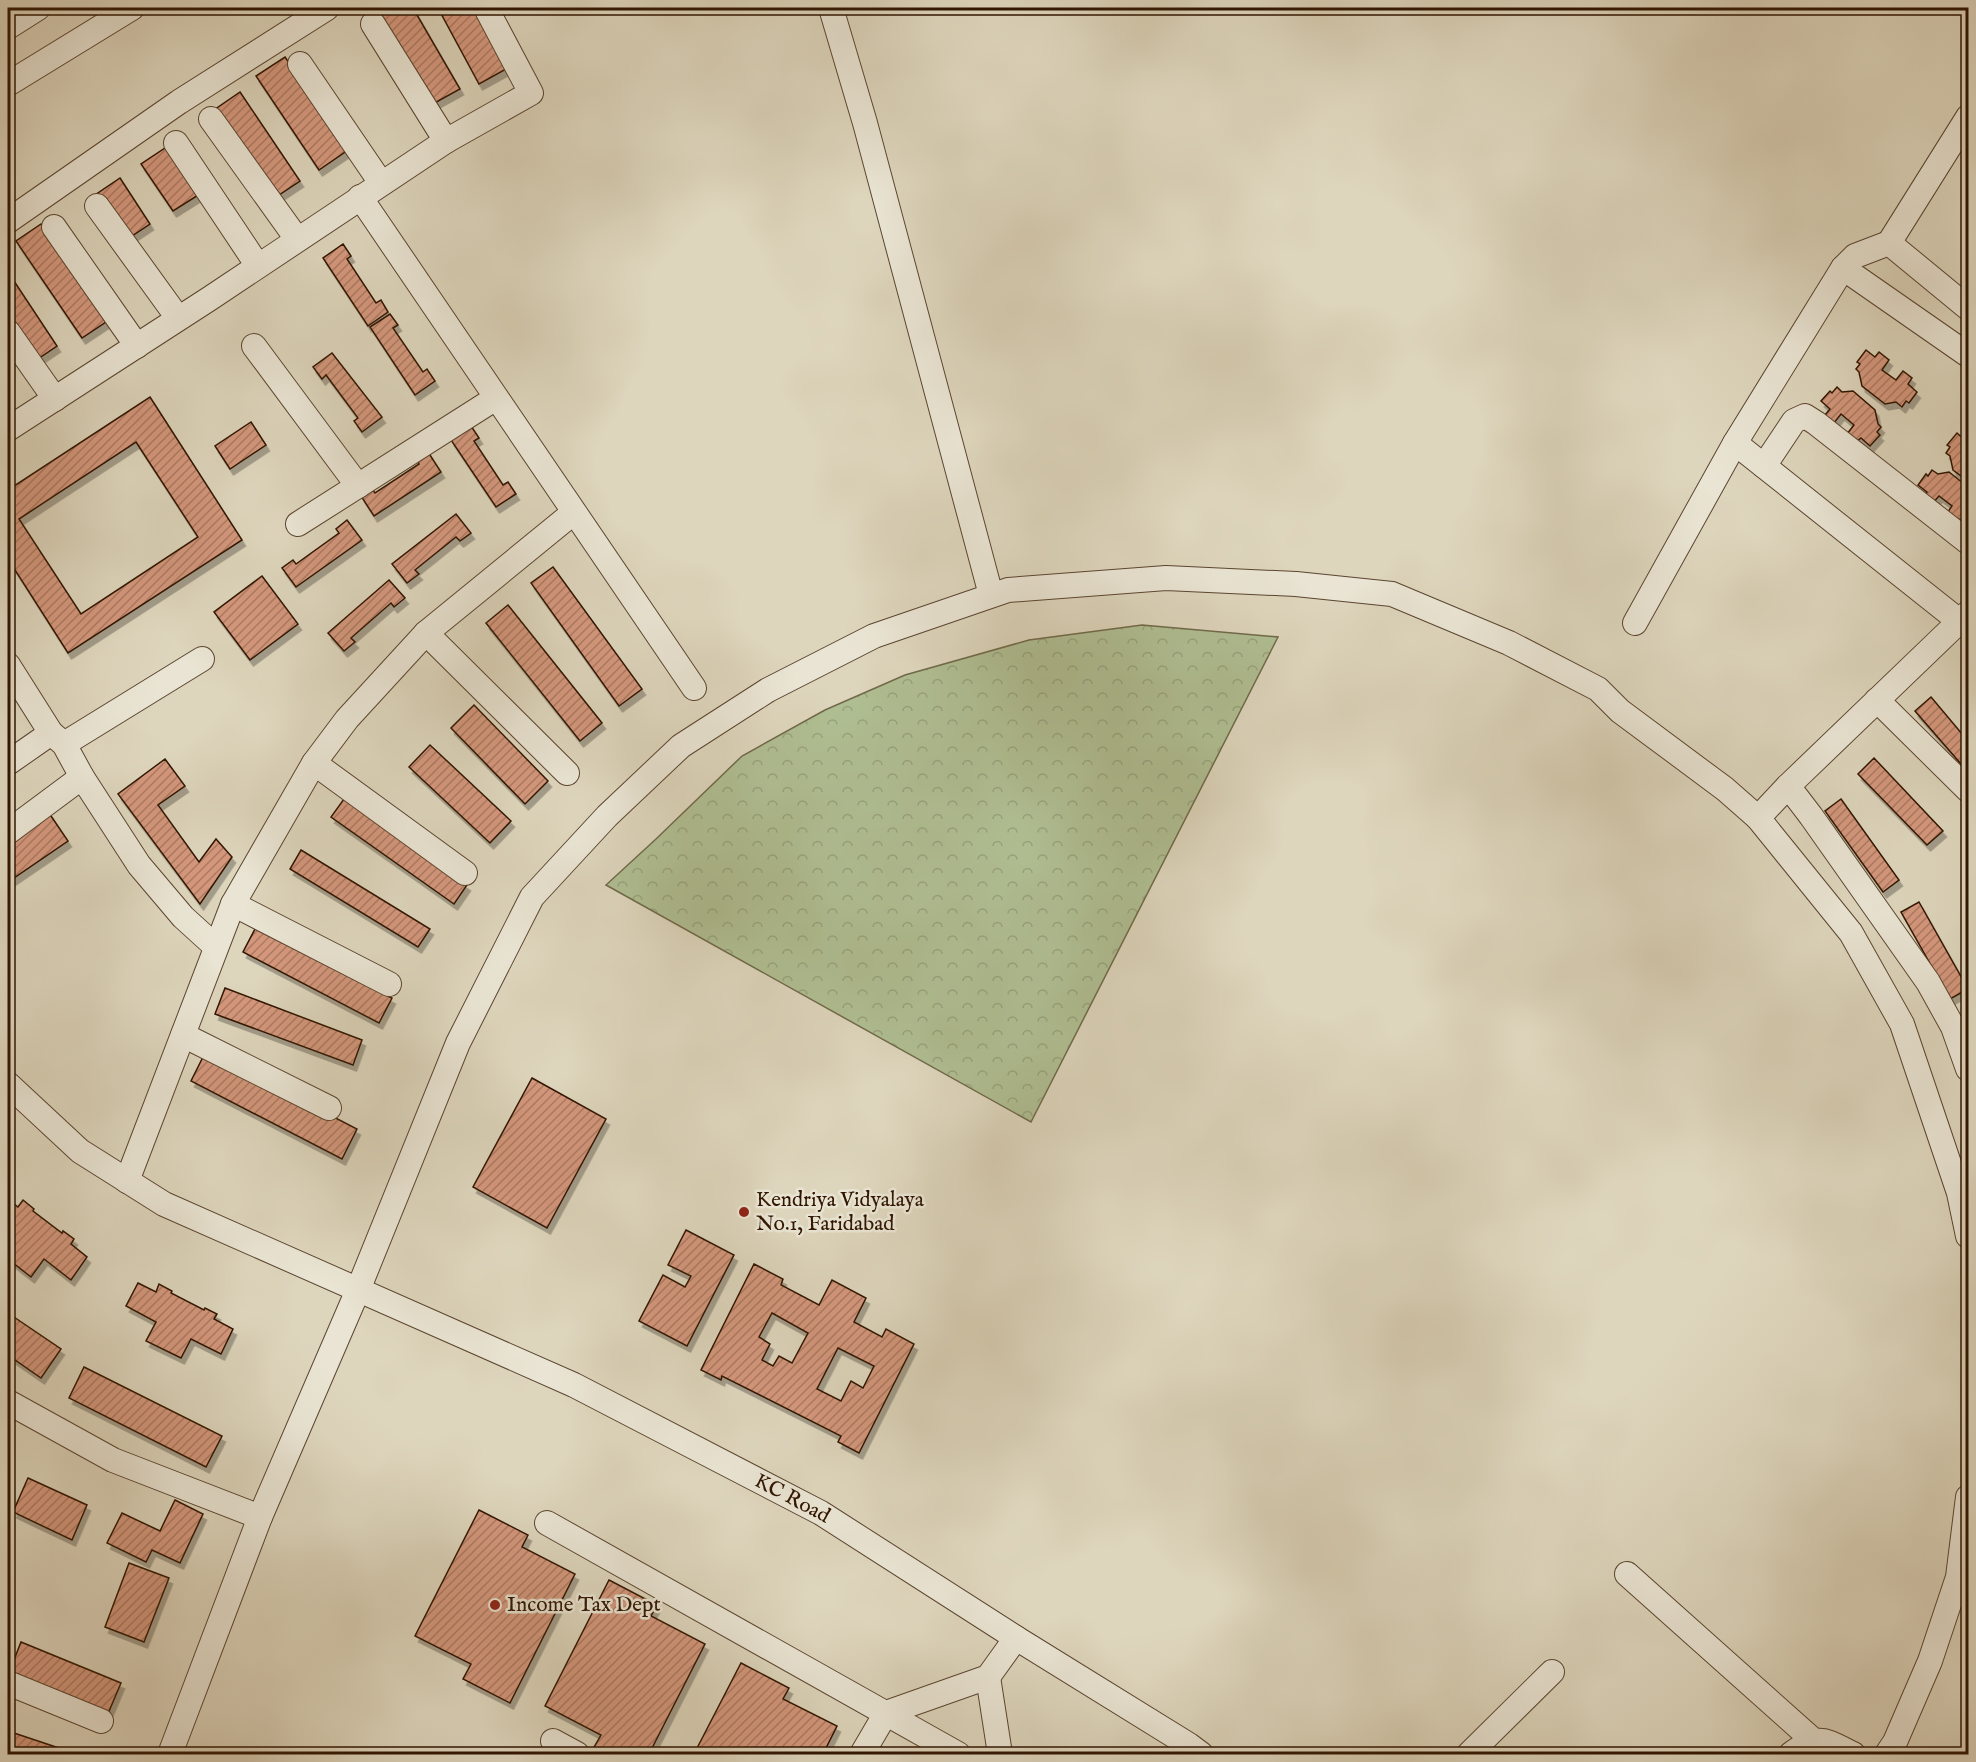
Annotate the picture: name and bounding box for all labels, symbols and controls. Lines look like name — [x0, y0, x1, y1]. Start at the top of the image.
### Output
place label: Kendriya Vidyalaya No.1, Faridabad — [756, 1187, 925, 1238]
marker: Kendriya Vidyalaya No.1, Faridabad — [737, 1205, 751, 1219]
street label: KC Road — [750, 1468, 835, 1531]
place label: Income Tax Dept — [507, 1592, 661, 1619]
marker: Income Tax Dept — [488, 1598, 502, 1612]

